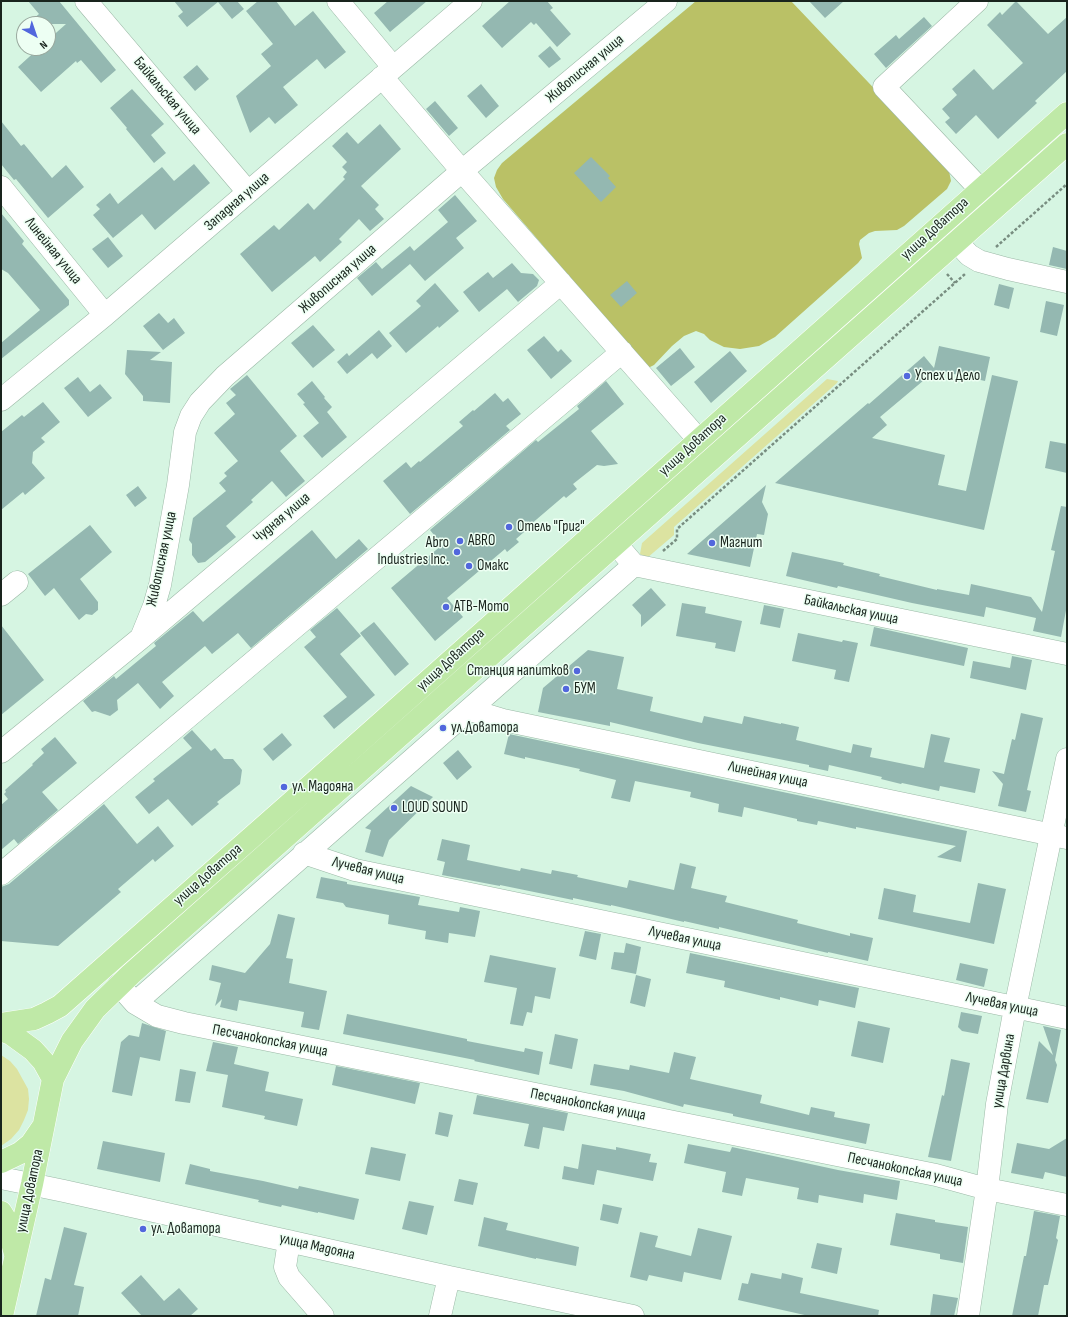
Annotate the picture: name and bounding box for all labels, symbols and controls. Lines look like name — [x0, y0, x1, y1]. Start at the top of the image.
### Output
north arrow — [16, 16, 56, 56]
street label: Живописная улица — [542, 31, 628, 107]
text: N — [37, 38, 50, 52]
street label: Байкальская улица — [129, 54, 205, 138]
street label: Западная улица — [201, 169, 273, 235]
street label: улица Доватора — [897, 194, 973, 264]
street label: Линейная улица — [21, 214, 85, 288]
street label: Живописная улица — [296, 240, 380, 318]
place label: Успех и Дело — [915, 367, 980, 385]
marker: Успех и Дело — [902, 371, 912, 381]
street label: улица Доватора — [655, 410, 731, 480]
street label: Чудная улица — [250, 489, 314, 547]
street label: Живописная улица — [143, 510, 181, 608]
place label: Отель "Григ" — [517, 518, 585, 536]
marker: Отель "Григ" — [504, 522, 514, 532]
place label: ABRO — [468, 532, 495, 550]
place label: Abro Industries Inc. — [378, 534, 449, 569]
place label: Магнит — [720, 534, 762, 552]
marker: ABRO — [455, 536, 465, 546]
marker: Магнит — [707, 538, 717, 548]
marker: Abro Industries Inc. — [452, 547, 462, 557]
place label: Омакс — [477, 557, 509, 575]
marker: Омакс — [464, 561, 474, 571]
street label: Байкальская улица — [802, 591, 900, 629]
place label: АТВ-Мото — [454, 598, 509, 616]
marker: АТВ-Мото — [441, 602, 451, 612]
street label: улица Доватора — [413, 625, 489, 695]
place label: Станция напитков — [467, 662, 569, 680]
marker: Станция напитков — [572, 666, 582, 676]
place label: БУМ — [574, 680, 596, 698]
marker: БУМ — [561, 684, 571, 694]
place label: ул.Доватора — [451, 719, 518, 737]
marker: ул.Доватора — [438, 723, 448, 733]
street label: Линейная улица — [727, 758, 809, 792]
place label: ул. Мадояна — [292, 778, 353, 796]
marker: ул. Мадояна — [279, 782, 289, 792]
place label: LOUD SOUND — [402, 799, 468, 817]
marker: LOUD SOUND — [389, 803, 399, 813]
street label: улица Доватора — [170, 840, 246, 910]
street label: Лучевая улица — [330, 853, 406, 889]
street label: Лучевая улица — [647, 923, 723, 955]
street label: Лучевая улица — [964, 989, 1040, 1021]
street label: Песчанокопская улица — [211, 1021, 329, 1061]
street label: улица Дарвина — [989, 1032, 1019, 1110]
street label: Песчанокопская улица — [529, 1085, 647, 1125]
street label: улица Доватора — [12, 1148, 48, 1234]
street label: Песчанокопская улица — [846, 1149, 964, 1191]
place label: ул. Доватора — [151, 1220, 220, 1238]
marker: ул. Доватора — [138, 1224, 148, 1234]
street label: улица Мадояна — [278, 1230, 356, 1264]

